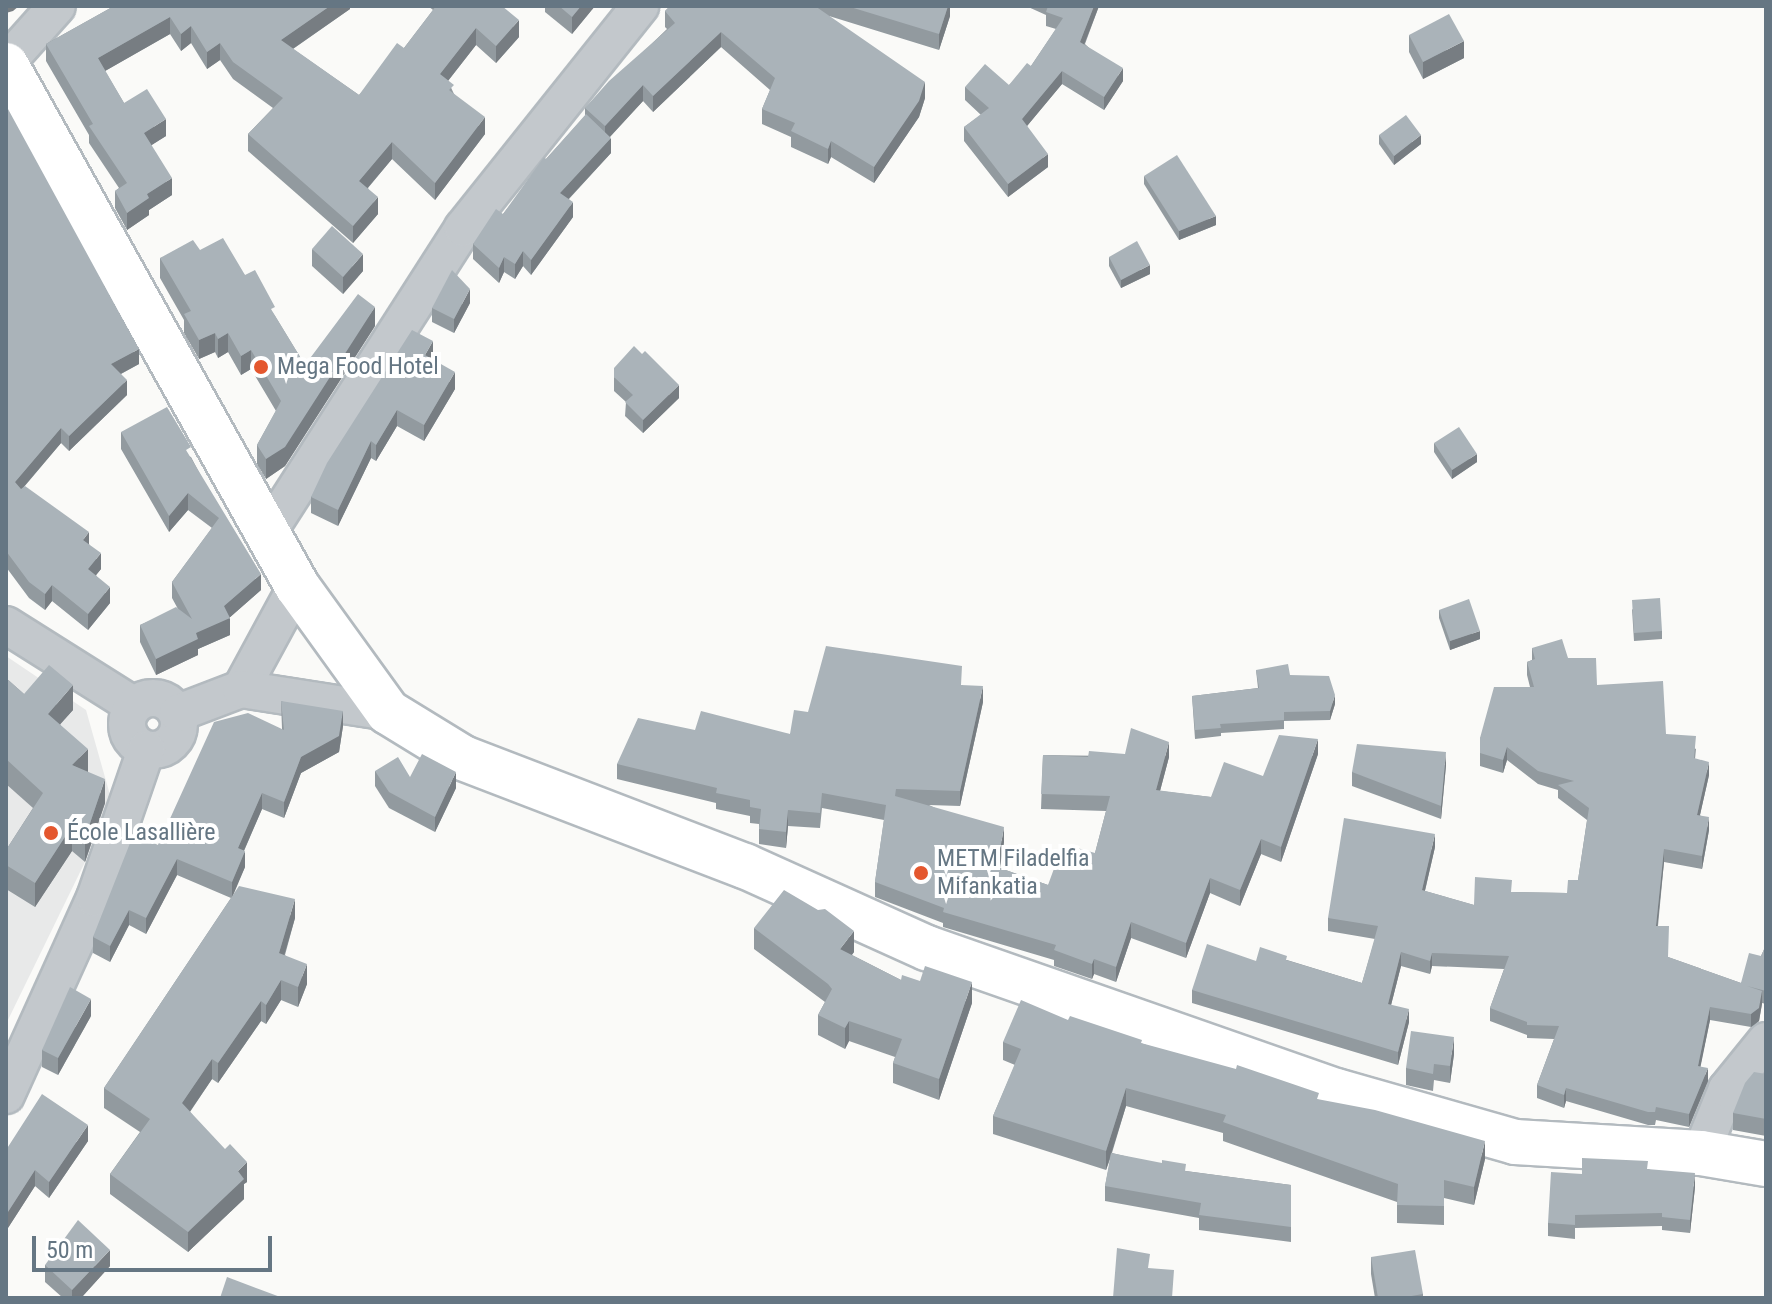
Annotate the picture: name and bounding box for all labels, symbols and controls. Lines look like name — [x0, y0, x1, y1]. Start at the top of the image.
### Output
place label: Mega Food Hotel — [277, 353, 439, 381]
marker: Mega Food Hotel — [252, 358, 270, 376]
place label: École Lasallière — [67, 819, 216, 847]
marker: École Lasallière — [42, 824, 60, 842]
place label: METM Filadelfia Mifankatia — [937, 845, 1089, 901]
marker: METM Filadelfia Mifankatia — [912, 864, 930, 882]
scale bar — [36, 1220, 276, 1270]
text: 50 m — [46, 1236, 93, 1264]

